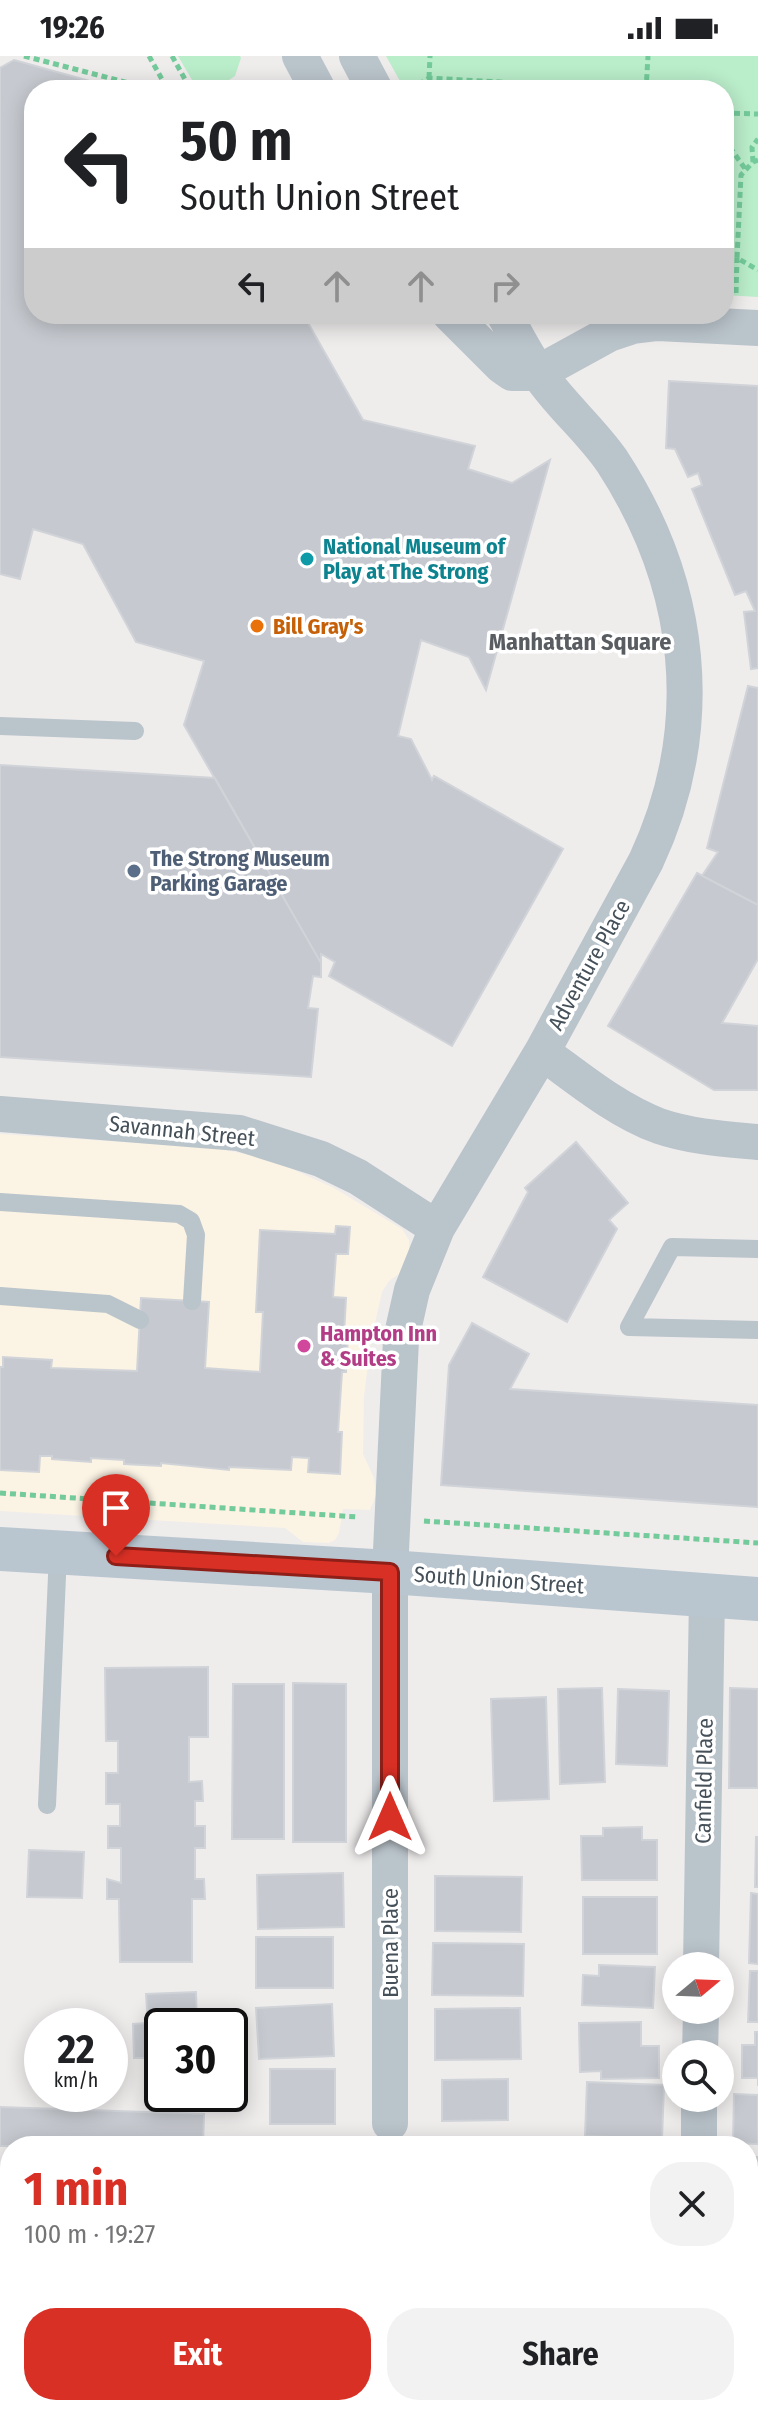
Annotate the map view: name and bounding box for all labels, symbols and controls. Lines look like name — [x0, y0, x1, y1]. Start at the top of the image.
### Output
text: 19:26 — [40, 10, 105, 46]
text: 50 m — [180, 108, 292, 175]
icon: left — [48, 112, 152, 216]
text: South Union Street — [180, 176, 459, 220]
icon: left — [231, 264, 275, 308]
icon: ahead — [315, 264, 359, 308]
icon: ahead — [399, 264, 443, 308]
icon: right — [483, 264, 527, 308]
place label: National Museum of Play at The Strong — [323, 533, 507, 585]
marker: National Museum of Play at The Strong — [298, 550, 316, 568]
place label: Bill Gray's — [273, 613, 364, 640]
marker: Bill Gray's — [248, 617, 266, 635]
district label: Manhattan Square — [489, 628, 671, 656]
place label: The Strong Museum Parking Garage — [150, 845, 330, 897]
marker: The Strong Museum Parking Garage — [125, 862, 143, 880]
street label: Adventure Place — [542, 895, 636, 1035]
street label: Savannah Street — [108, 1110, 257, 1152]
place label: Hampton Inn & Suites — [320, 1320, 437, 1372]
marker: Hampton Inn & Suites — [295, 1337, 313, 1355]
pin — [82, 1474, 150, 1556]
icon: arrive — [94, 1486, 138, 1530]
street label: South Union Street — [413, 1561, 586, 1599]
street label: Canfield Place — [689, 1718, 719, 1844]
position arrow — [348, 1775, 432, 1859]
street label: Buena Place — [377, 1888, 404, 1998]
north arrow — [662, 1952, 734, 2024]
map controls — [662, 1952, 734, 2112]
speed limit sign: 30 — [144, 2008, 248, 2112]
text: 22 — [57, 2026, 95, 2074]
button: search — [662, 2040, 734, 2112]
text: km/h — [54, 2068, 98, 2092]
text: 1 min — [24, 2160, 129, 2218]
button: close — [650, 2162, 734, 2246]
text: 100 m · 19:27 — [24, 2219, 155, 2250]
button: Exit — [24, 2308, 371, 2400]
button: Share — [387, 2308, 734, 2400]

